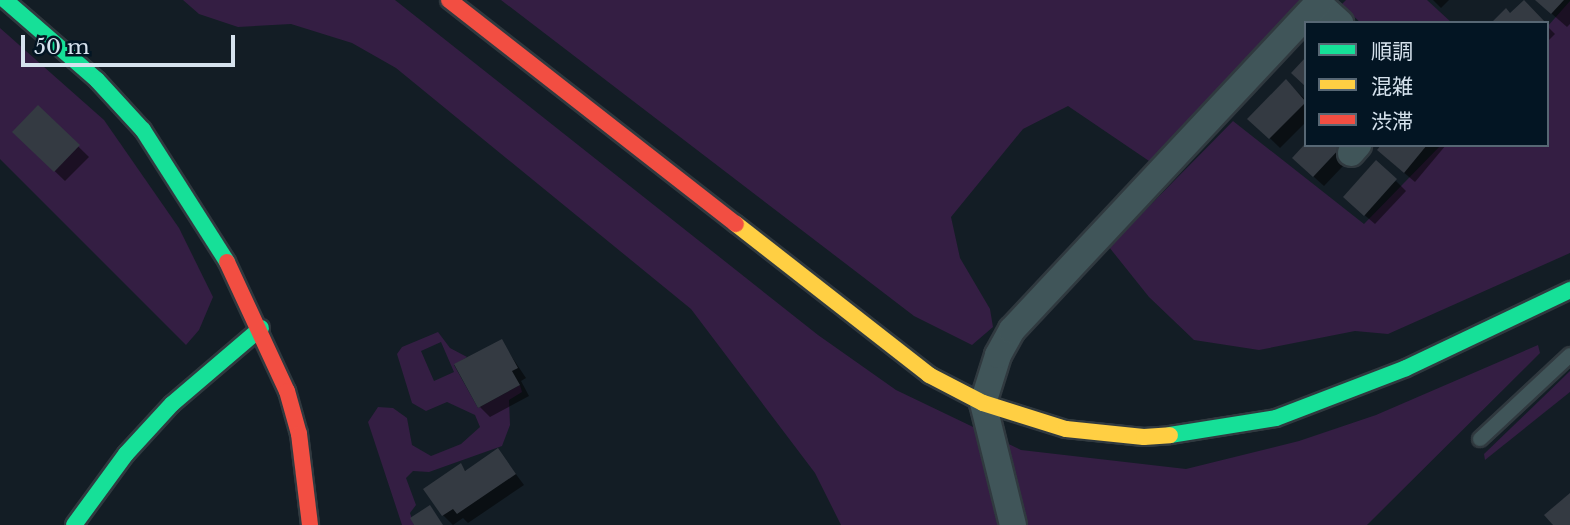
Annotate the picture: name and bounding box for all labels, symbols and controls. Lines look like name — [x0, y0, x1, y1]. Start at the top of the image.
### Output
scale bar — [24, 21, 238, 65]
legend — [1304, 21, 1549, 147]
text: 50 m — [34, 34, 89, 60]
text: 順調 — [1371, 39, 1413, 65]
text: 混雑 — [1371, 74, 1413, 100]
text: 渋滞 — [1371, 109, 1413, 135]

